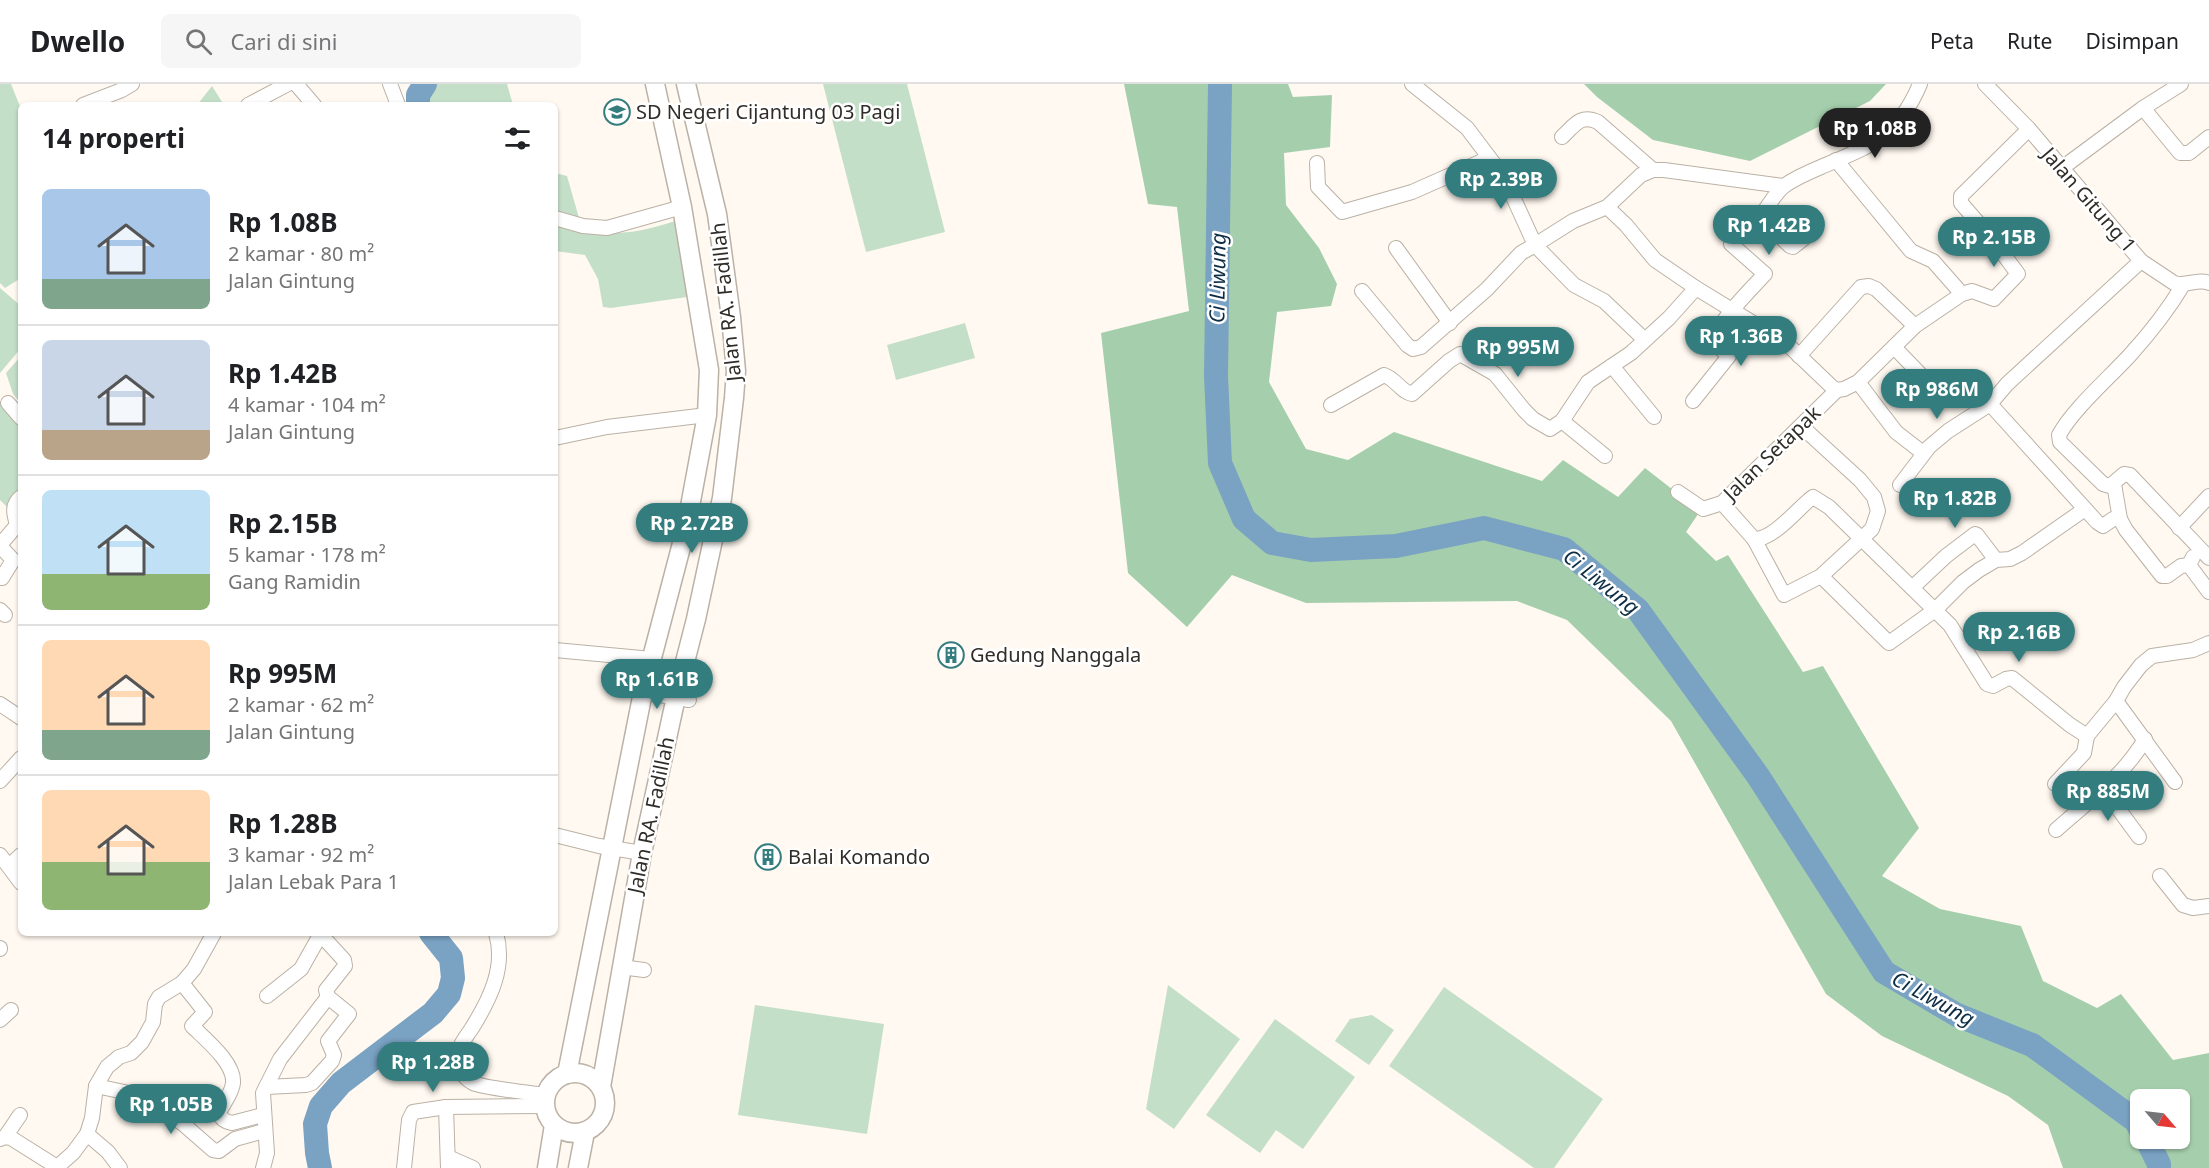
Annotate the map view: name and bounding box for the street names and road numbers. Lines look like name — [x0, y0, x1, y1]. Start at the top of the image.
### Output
street label: Jalan Gitung 1 — [2035, 140, 2143, 258]
street label: Jalan RA. Fadillah — [704, 221, 747, 385]
street label: Jalan Setapak — [1716, 399, 1826, 507]
street label: Jalan RA. Fadillah — [620, 734, 680, 898]

